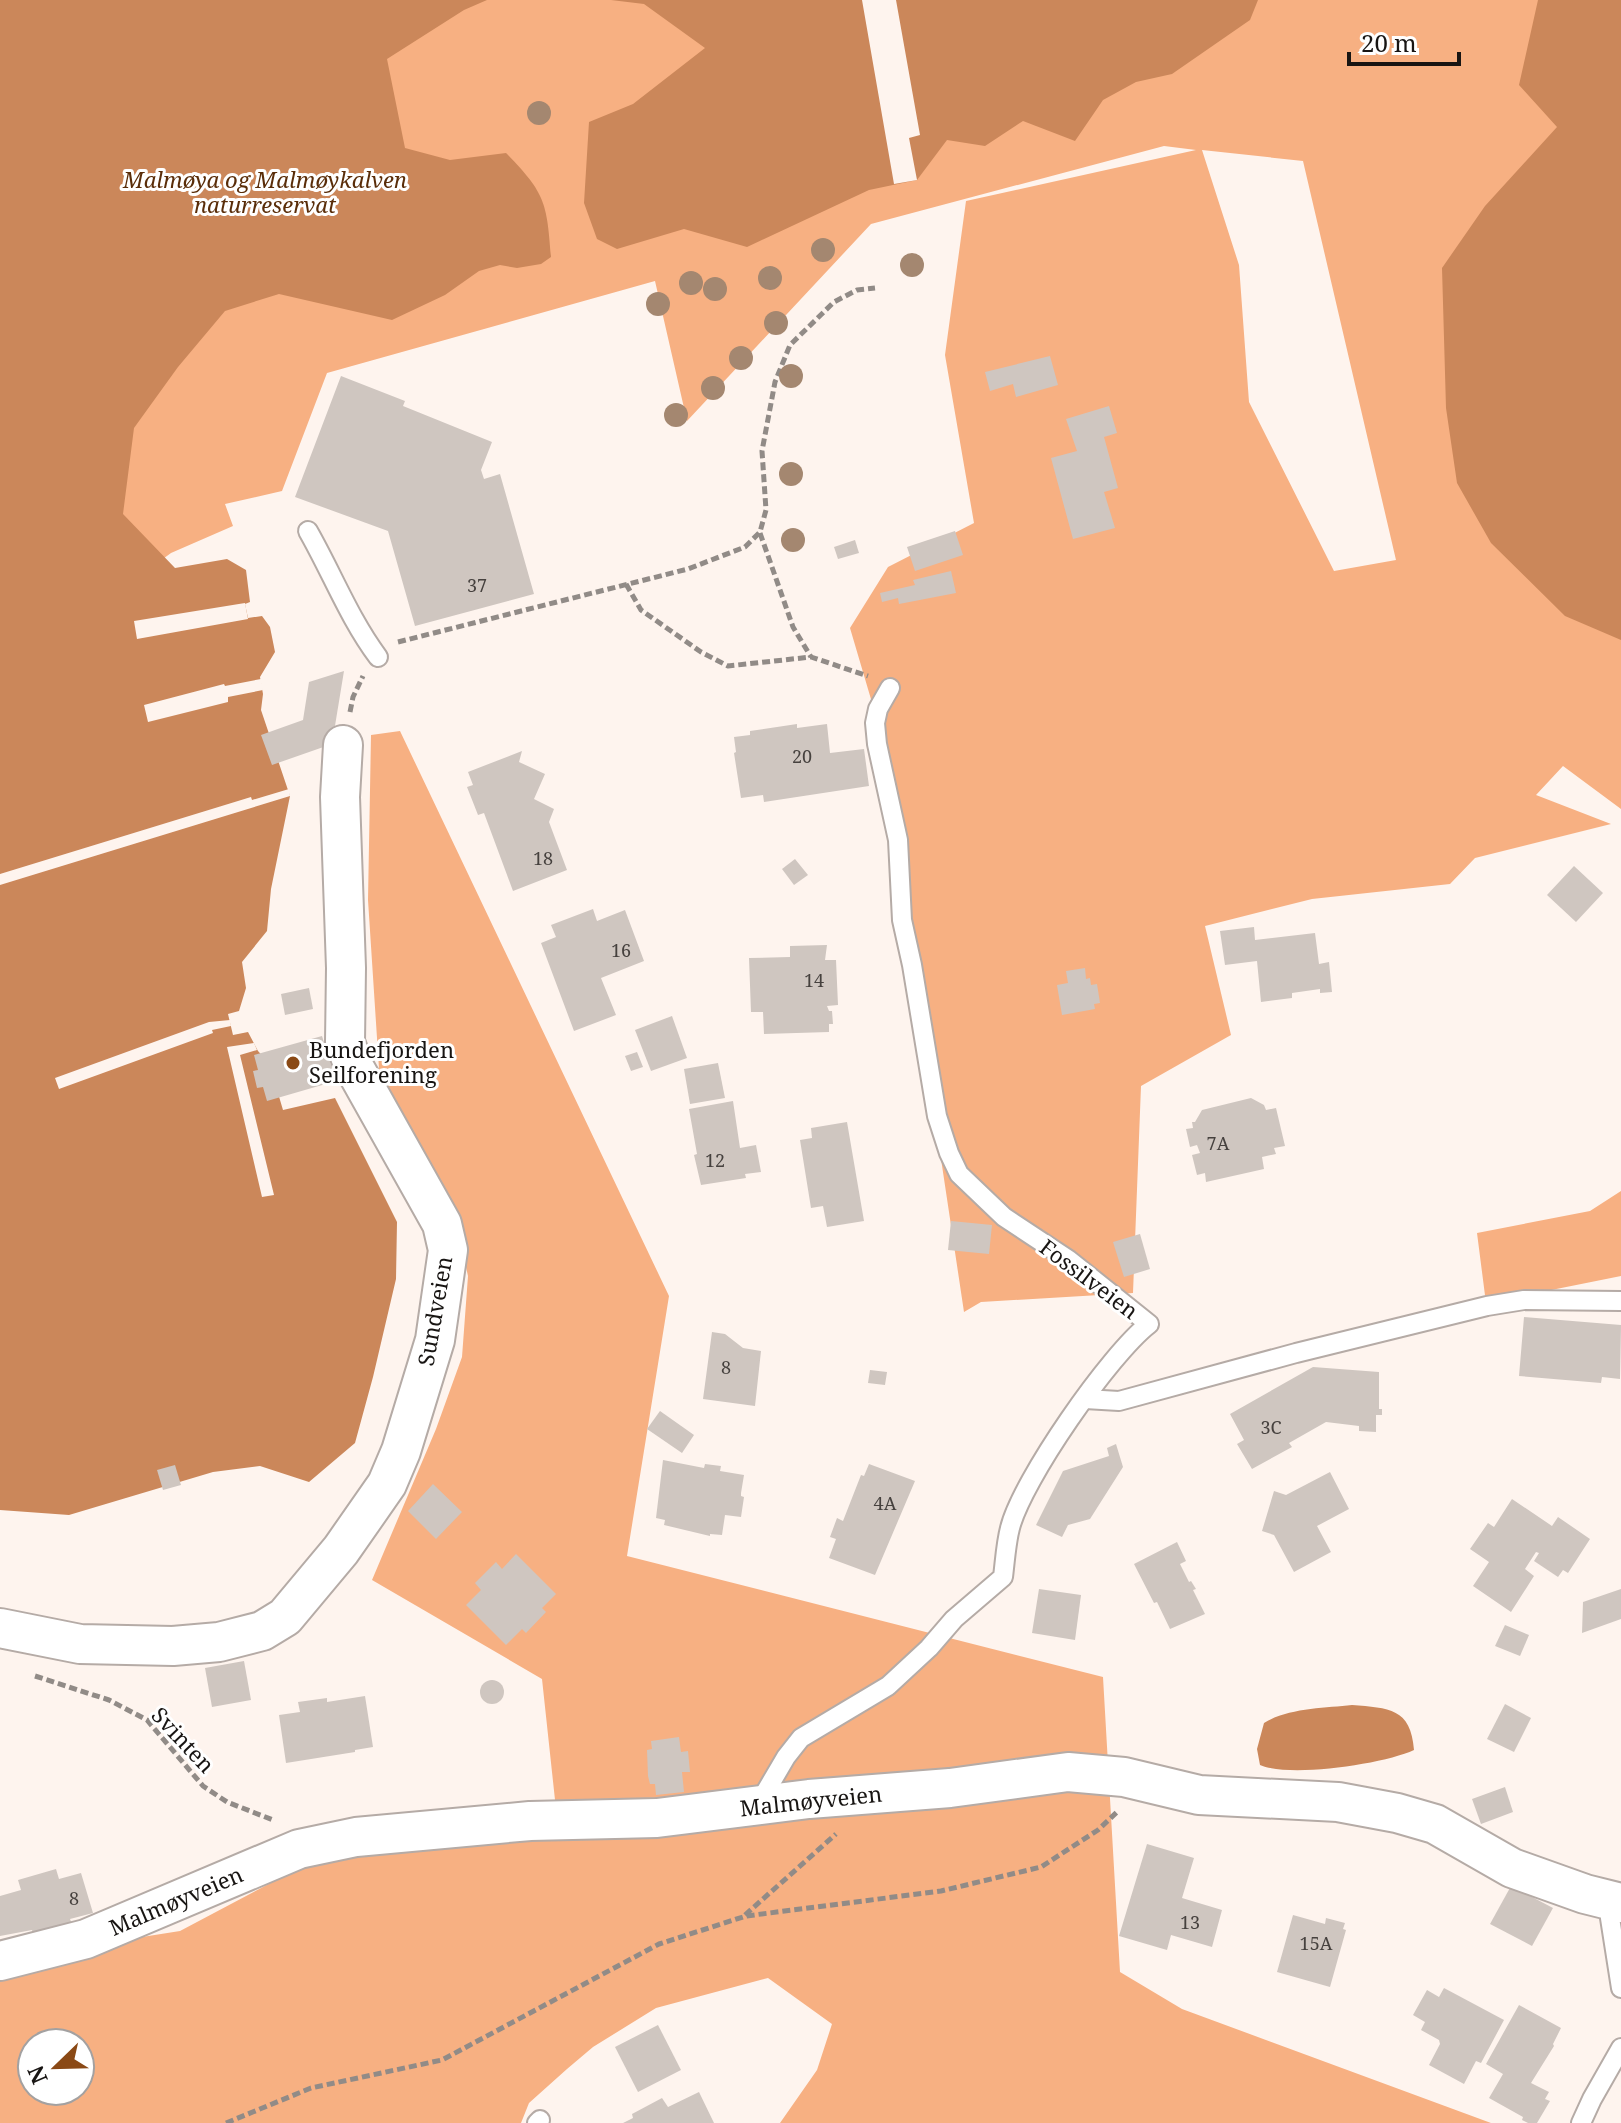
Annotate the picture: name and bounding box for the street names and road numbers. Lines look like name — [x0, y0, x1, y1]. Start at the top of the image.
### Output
street label: Fossilveien — [1034, 1231, 1145, 1325]
street label: Sundveien — [410, 1253, 458, 1368]
street label: Svinten — [146, 1700, 222, 1779]
street label: Malmøyveien — [738, 1778, 883, 1822]
street label: Malmøyveien — [104, 1858, 247, 1942]

